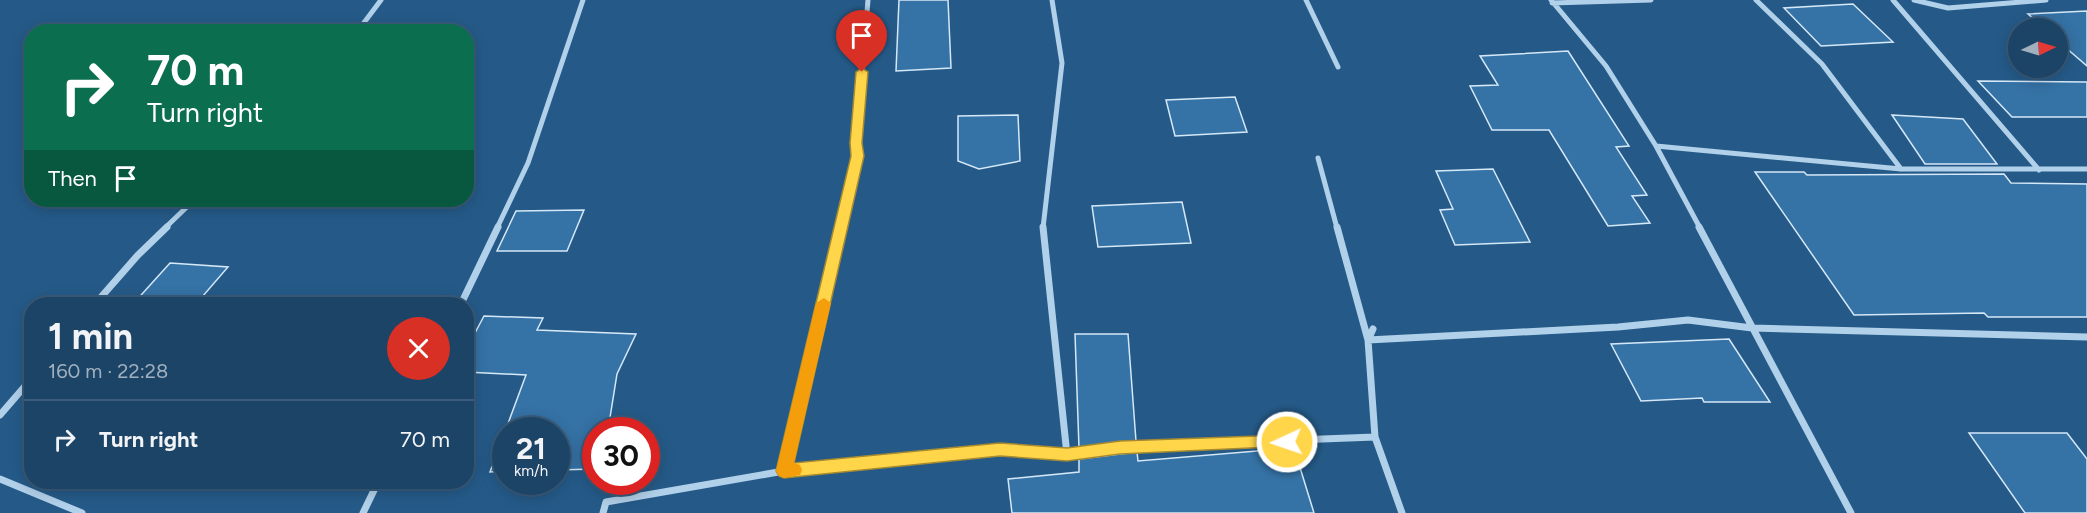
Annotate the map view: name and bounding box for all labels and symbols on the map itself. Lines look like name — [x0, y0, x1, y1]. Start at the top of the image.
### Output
pin — [836, 10, 887, 72]
north arrow — [2008, 18, 2068, 78]
position arrow — [1255, 410, 1319, 474]
speed limit sign: 30 — [582, 417, 660, 495]

